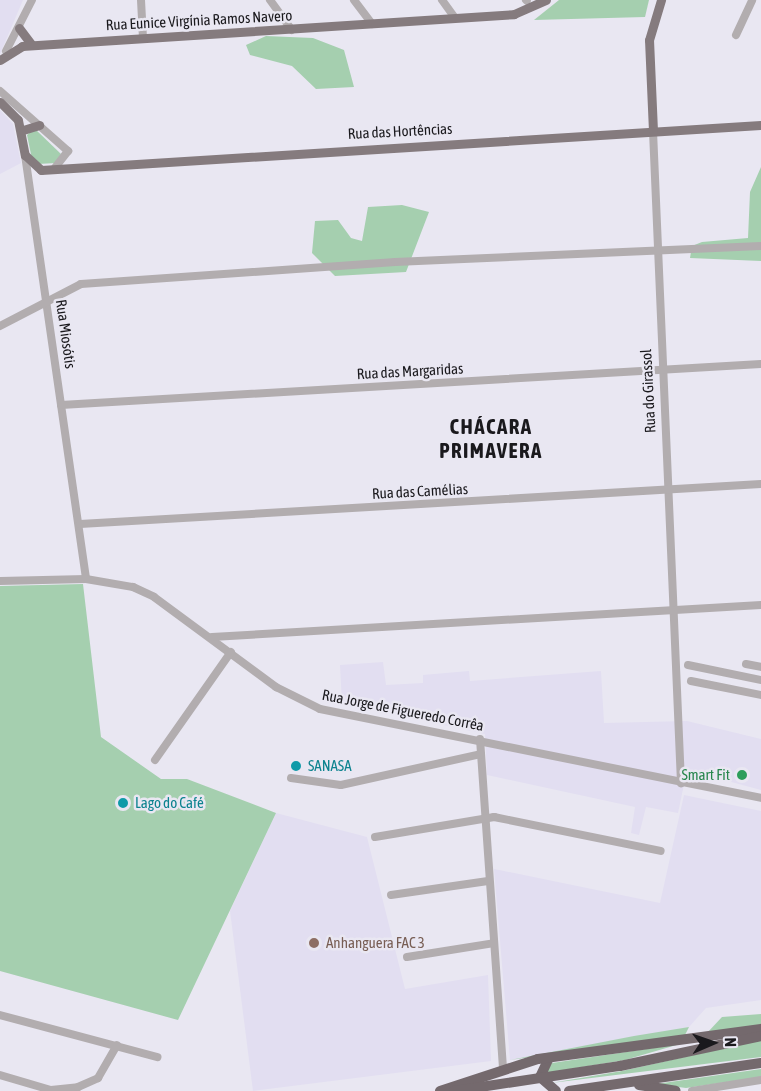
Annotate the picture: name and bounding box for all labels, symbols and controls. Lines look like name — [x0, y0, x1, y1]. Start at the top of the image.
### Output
street label: Rua Eunice Virgínia Ramos Navero — [105, 6, 293, 34]
street label: Rua das Hortências — [347, 119, 453, 143]
street label: Rua Miosótis — [52, 298, 80, 370]
street label: Rua do Girassol — [637, 349, 659, 433]
street label: Rua das Margaridas — [356, 359, 464, 383]
district label: CHÁCARA PRIMAVERA — [439, 413, 543, 463]
street label: Rua das Camélias — [371, 479, 469, 503]
street label: Rua Jorge de Figueredo Corrêa — [321, 685, 485, 735]
place label: SANASA — [308, 757, 351, 775]
marker: SANASA — [289, 759, 303, 773]
place label: Smart Fit — [681, 766, 730, 784]
marker: Smart Fit — [735, 768, 749, 782]
place label: Lago do Café — [135, 794, 204, 812]
marker: Lago do Café — [116, 796, 130, 810]
place label: Anhanguera FAC 3 — [326, 934, 425, 952]
marker: Anhanguera FAC 3 — [307, 936, 321, 950]
north arrow — [683, 1013, 743, 1073]
text: N — [722, 1037, 740, 1047]

